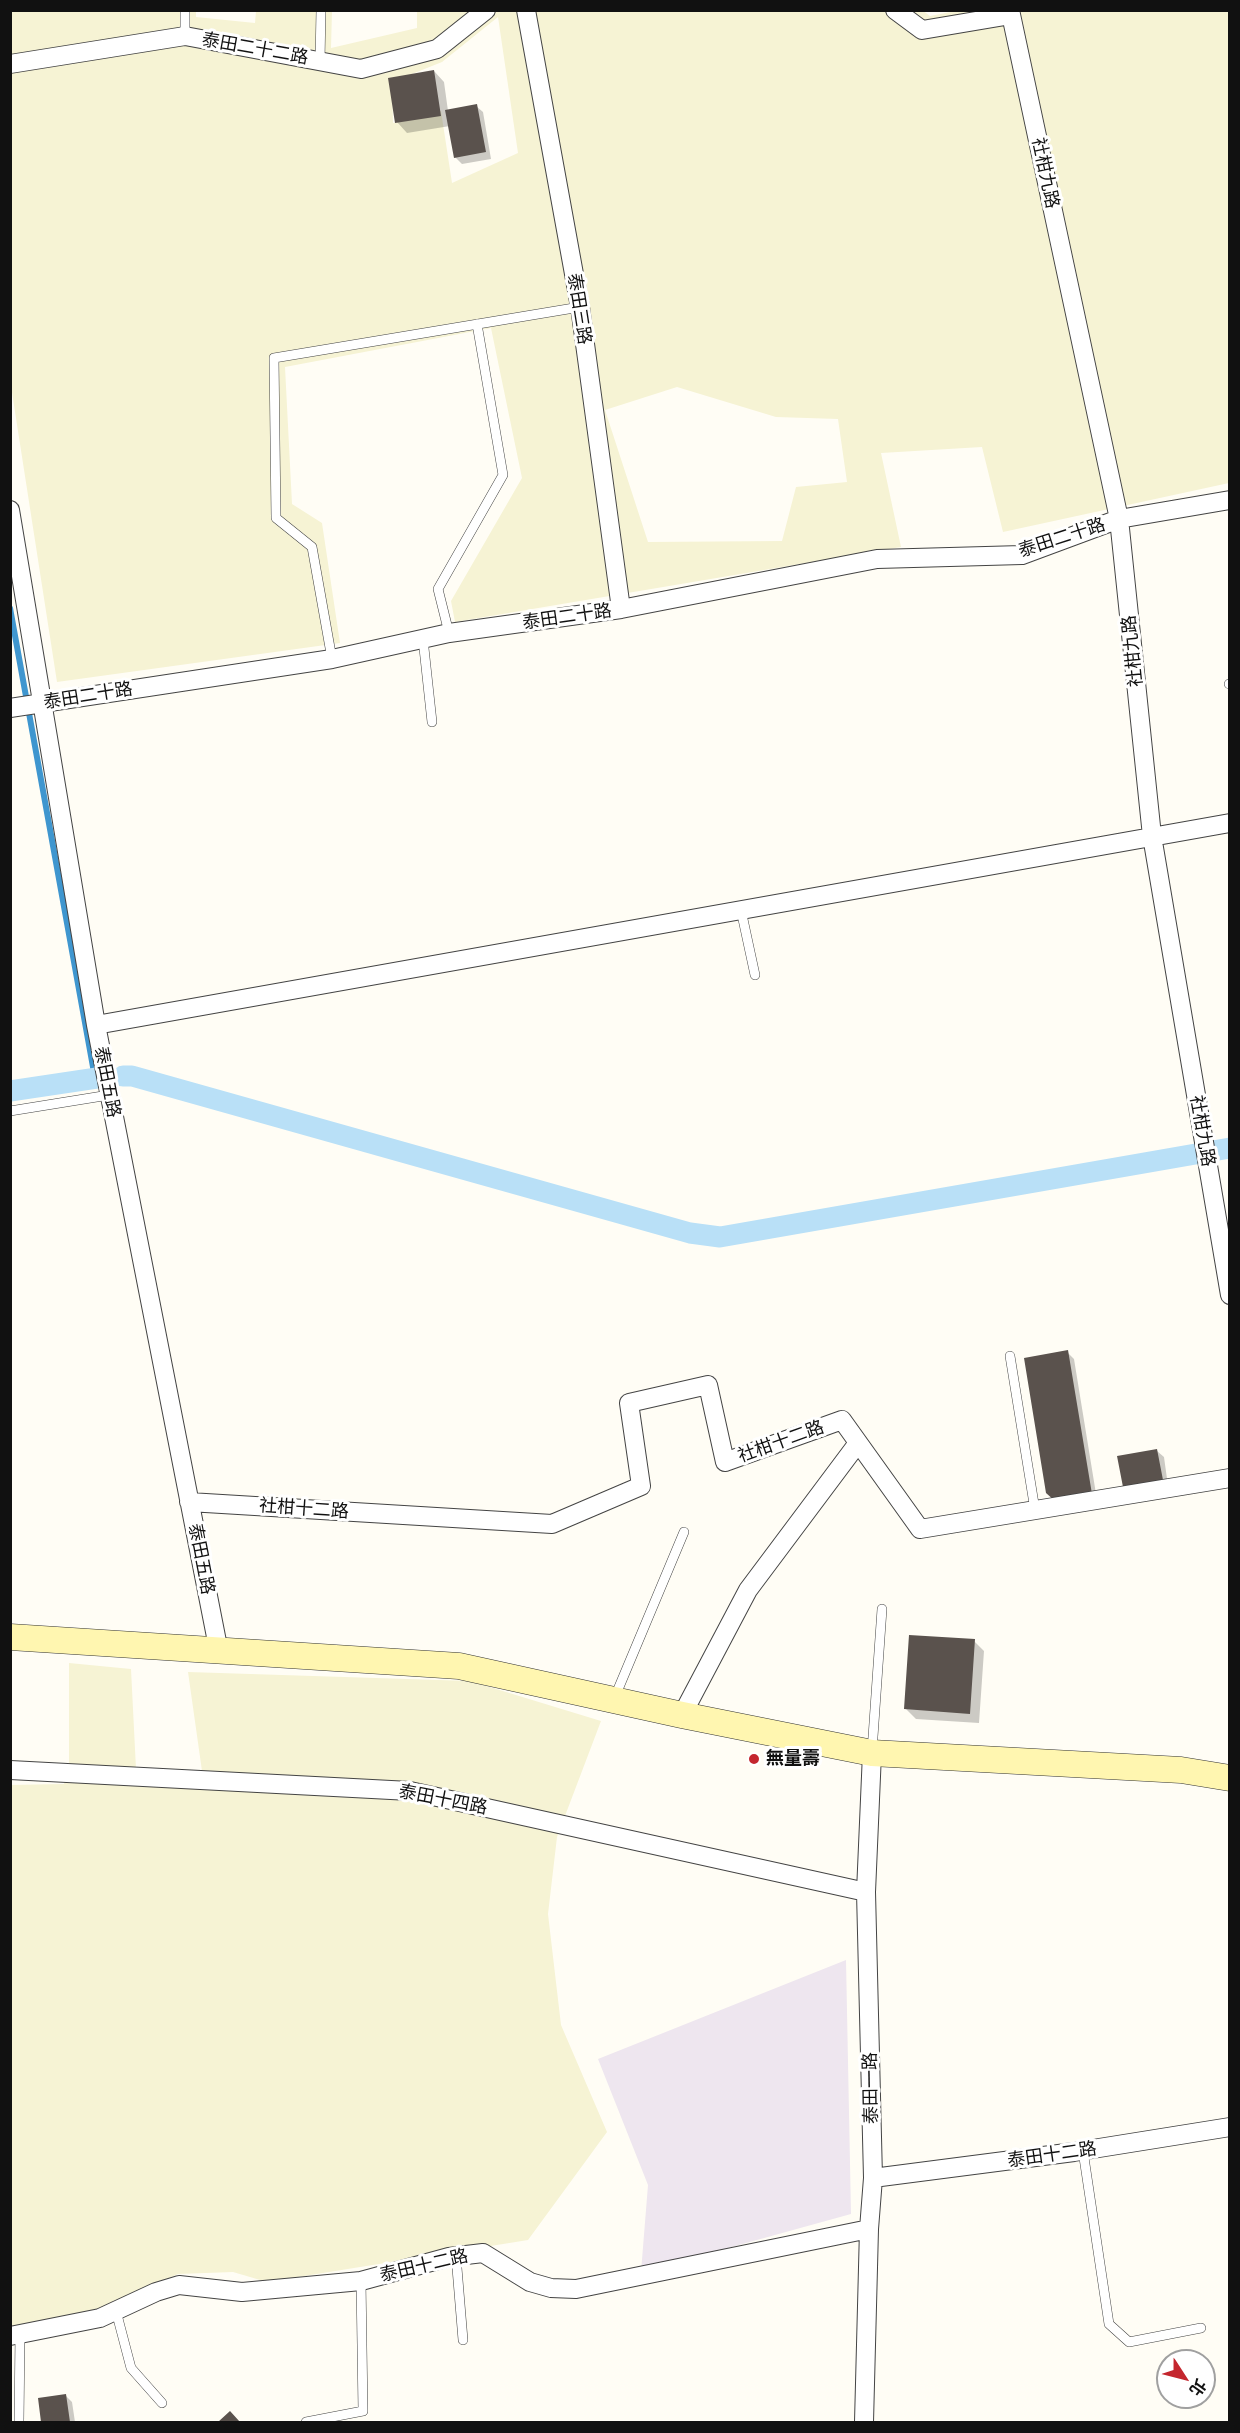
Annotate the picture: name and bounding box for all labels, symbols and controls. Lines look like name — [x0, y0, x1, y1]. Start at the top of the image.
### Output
street label: 泰田二十二路 — [200, 29, 310, 69]
street label: 社柑九路 — [1027, 136, 1063, 210]
street label: 泰田三路 — [563, 272, 595, 346]
street label: 泰田二十路 — [1016, 514, 1108, 562]
street label: 泰田二十路 — [521, 600, 613, 634]
street label: 社柑九路 — [1118, 614, 1148, 688]
street label: 泰田二十路 — [42, 678, 134, 714]
street label: 泰田五路 — [90, 1045, 124, 1119]
street label: 社柑九路 — [1185, 1094, 1219, 1168]
street label: 社柑十二路 — [735, 1416, 827, 1468]
street label: 社柑十二路 — [258, 1495, 350, 1523]
street label: 泰田五路 — [184, 1522, 218, 1596]
place label: 無量壽 — [766, 1748, 820, 1770]
marker: 無量壽 — [747, 1752, 761, 1766]
street label: 泰田十四路 — [397, 1781, 489, 1819]
street label: 泰田一路 — [860, 2052, 882, 2124]
street label: 泰田十二路 — [1006, 2138, 1098, 2172]
street label: 泰田十二路 — [378, 2245, 470, 2287]
north arrow — [1156, 2349, 1216, 2409]
text: 北 — [1185, 2375, 1213, 2402]

